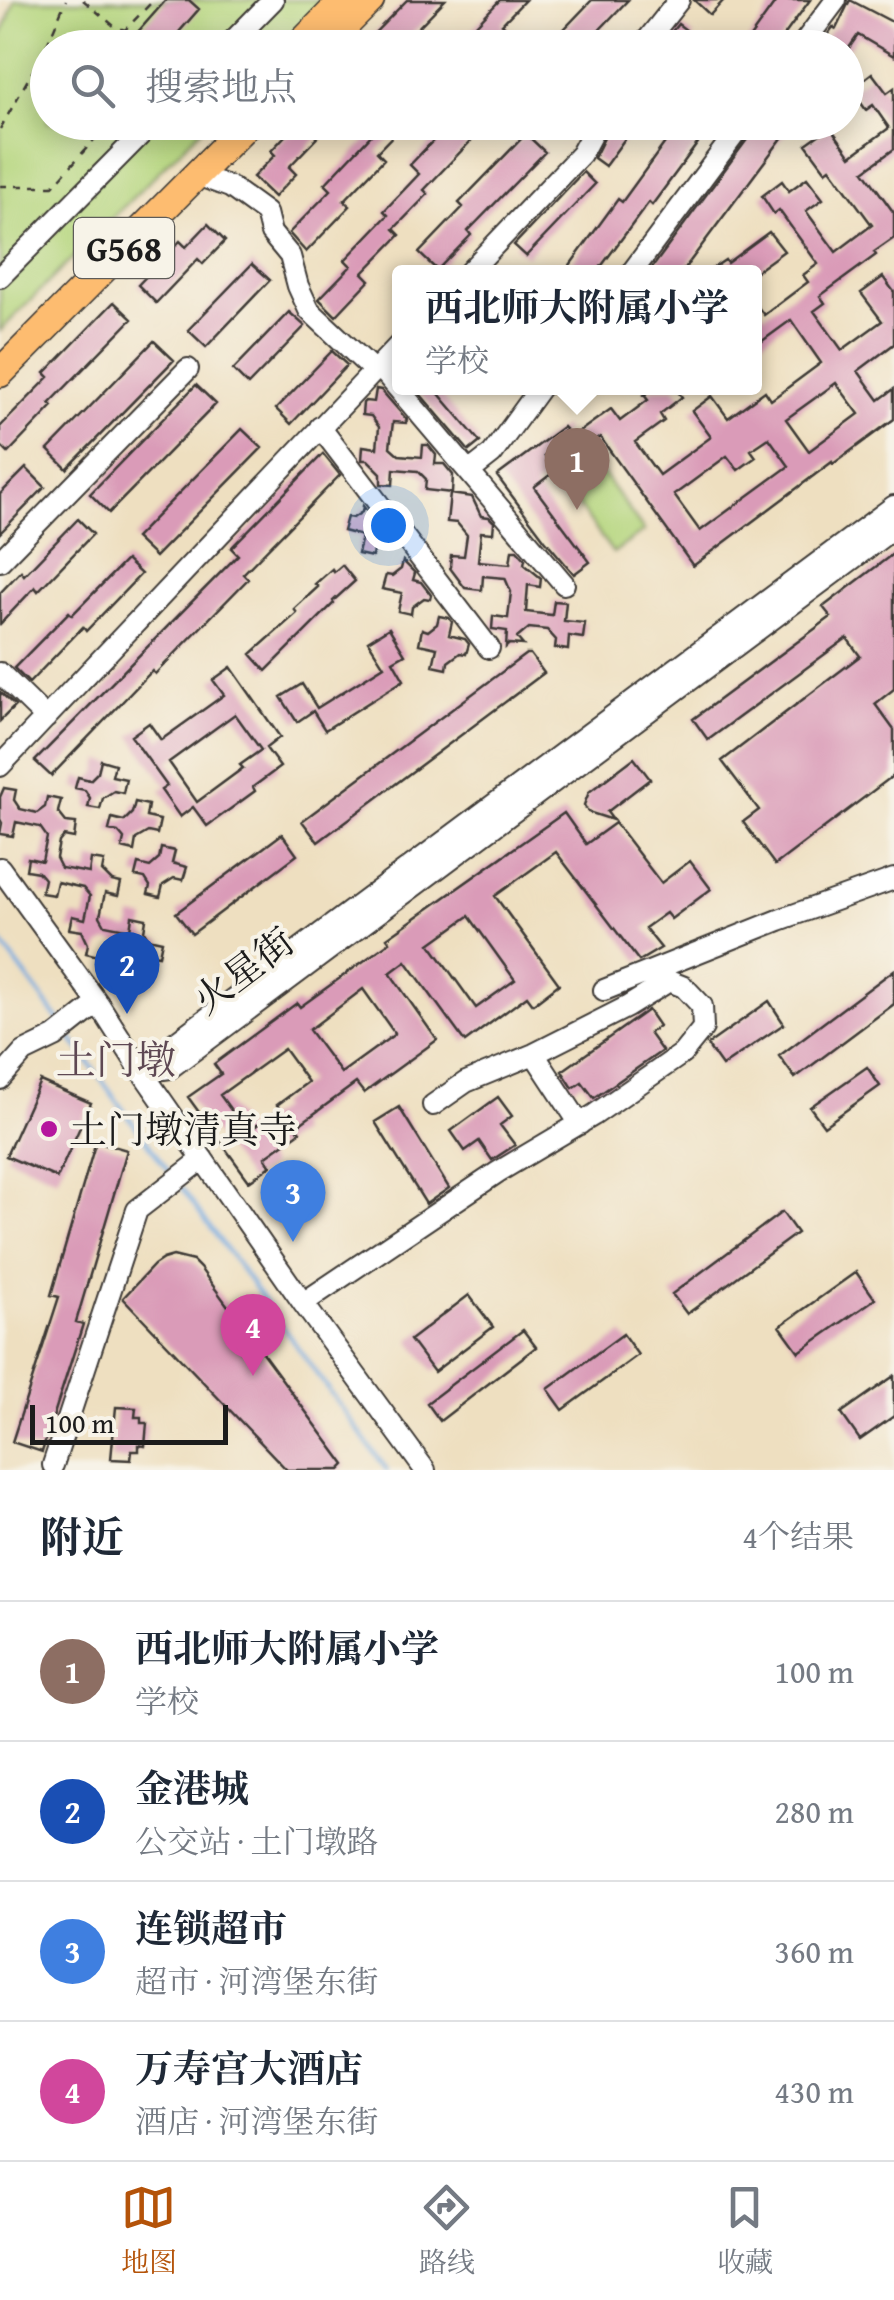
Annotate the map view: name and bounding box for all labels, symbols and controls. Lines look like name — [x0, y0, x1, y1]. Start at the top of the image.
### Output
search box — [30, 30, 864, 140]
icon: search — [65, 58, 120, 113]
text: 搜索地点 — [145, 58, 297, 114]
road number: G568 — [74, 218, 174, 278]
popup — [392, 265, 762, 395]
text: 西北师大附属小学 — [425, 279, 729, 335]
text: 学校 — [425, 337, 489, 384]
pin: 1 — [544, 428, 610, 510]
your location — [363, 500, 414, 551]
street label: 火星街 — [181, 913, 305, 1027]
pin: 2 — [94, 932, 160, 1014]
district label: 土门墩 — [56, 1030, 176, 1089]
place label: 土门墩清真寺 — [69, 1101, 297, 1157]
marker: 土门墩清真寺 — [38, 1118, 60, 1140]
pin: 3 — [260, 1160, 326, 1242]
pin: 4 — [220, 1294, 286, 1376]
scale bar — [30, 1400, 228, 1444]
text: 100 m — [45, 1402, 114, 1443]
text: 附近 — [40, 1506, 124, 1567]
text: 4个结果 — [743, 1513, 854, 1560]
text: 西北师大附属小学 — [135, 1620, 439, 1676]
text: 1 — [64, 1648, 81, 1695]
text: 100 m — [775, 1648, 854, 1695]
text: 学校 — [135, 1678, 199, 1725]
text: 金港城 — [135, 1760, 249, 1816]
text: 2 — [64, 1788, 81, 1835]
text: 280 m — [775, 1788, 854, 1835]
text: 公交站 · 土门墩路 — [135, 1818, 378, 1865]
text: 连锁超市 — [135, 1900, 287, 1956]
text: 3 — [64, 1928, 81, 1975]
text: 360 m — [775, 1928, 854, 1975]
text: 超市 · 河湾堡东街 — [135, 1958, 378, 2005]
text: 万寿宫大酒店 — [135, 2040, 363, 2096]
text: 4 — [64, 2068, 81, 2115]
text: 430 m — [775, 2068, 854, 2115]
text: 酒店 · 河湾堡东街 — [135, 2098, 378, 2145]
tab: 地图 — [121, 2180, 177, 2282]
tab: 路线 — [419, 2180, 475, 2282]
tab: 收藏 — [717, 2180, 773, 2282]

